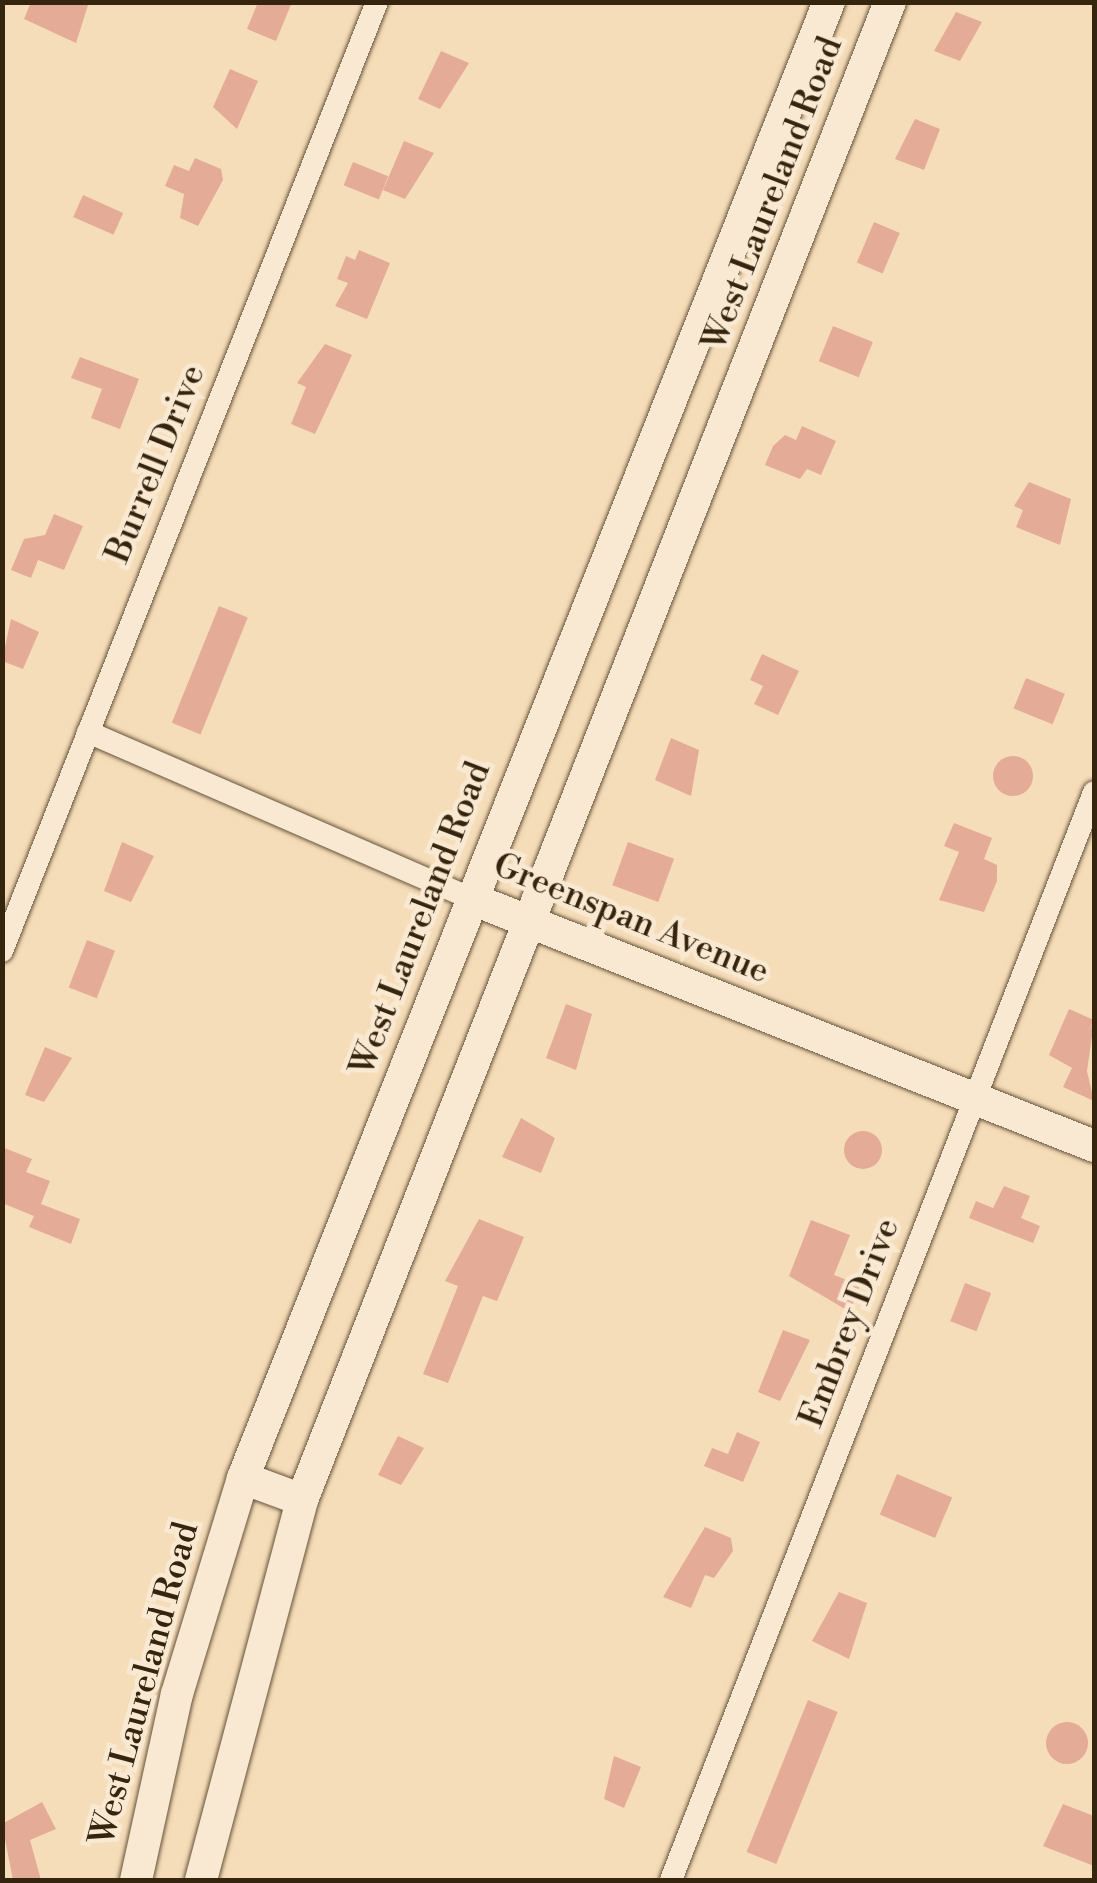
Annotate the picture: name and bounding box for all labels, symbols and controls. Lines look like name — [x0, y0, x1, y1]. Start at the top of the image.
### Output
street label: West Laureland Road — [694, 31, 852, 357]
street label: Burrell Drive — [97, 359, 215, 569]
street label: West Laureland Road — [342, 756, 500, 1082]
street label: Greenspan Avenue — [487, 845, 775, 993]
street label: Embrey Drive — [791, 1213, 909, 1433]
street label: West Laureland Road — [82, 1518, 208, 1850]

